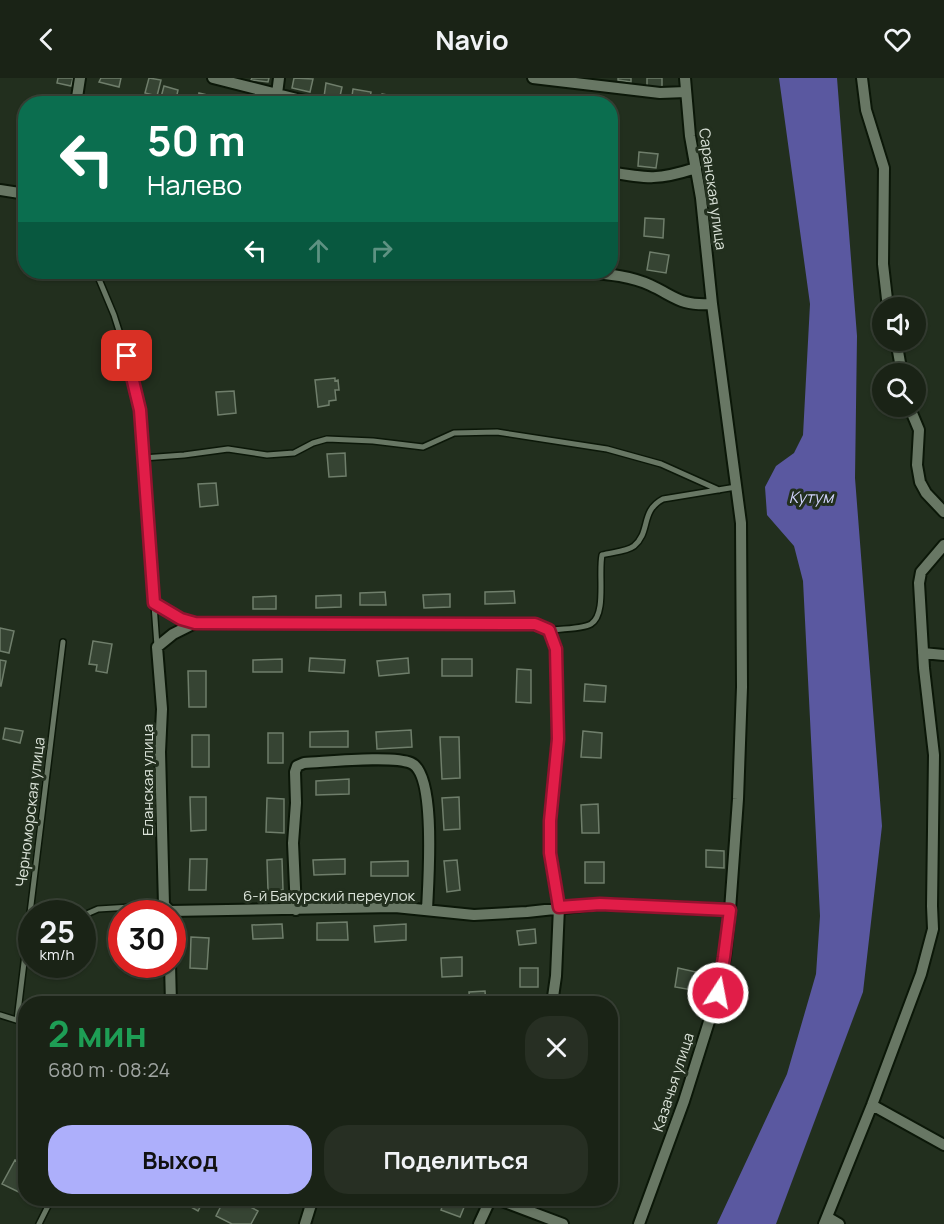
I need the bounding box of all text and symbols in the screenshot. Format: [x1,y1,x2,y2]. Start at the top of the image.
text: Navio [435,21,509,58]
icon: back [30,23,63,56]
icon: heart [881,23,914,56]
text: 50 m [147,111,245,169]
icon: left [48,120,126,198]
street label: Саранская улица [694,127,732,251]
text: Налево [147,166,242,203]
icon: left [239,234,272,267]
icon: ahead [302,234,335,267]
icon: right [365,234,398,267]
map controls [872,297,926,417]
button: sound [872,297,926,351]
pin [101,330,152,381]
icon: arrive [110,339,143,372]
button: search [872,363,926,417]
water label: Кутум [789,486,835,508]
street label: Еланская улица [137,724,158,836]
street label: Черноморская улица [10,736,50,888]
street label: 6-й Бакурский переулок [243,885,416,906]
speed limit sign: 30 [108,900,186,978]
text: 25 [39,911,75,952]
text: km/h [40,944,74,965]
position arrow [686,961,750,1025]
text: 2 мин [48,1009,147,1058]
button: close [525,1016,588,1079]
street label: Казачья улица [647,1030,699,1134]
text: 680 m · 08:24 [48,1056,170,1083]
button: Выход [48,1125,312,1194]
button: Поделиться [324,1125,588,1194]

